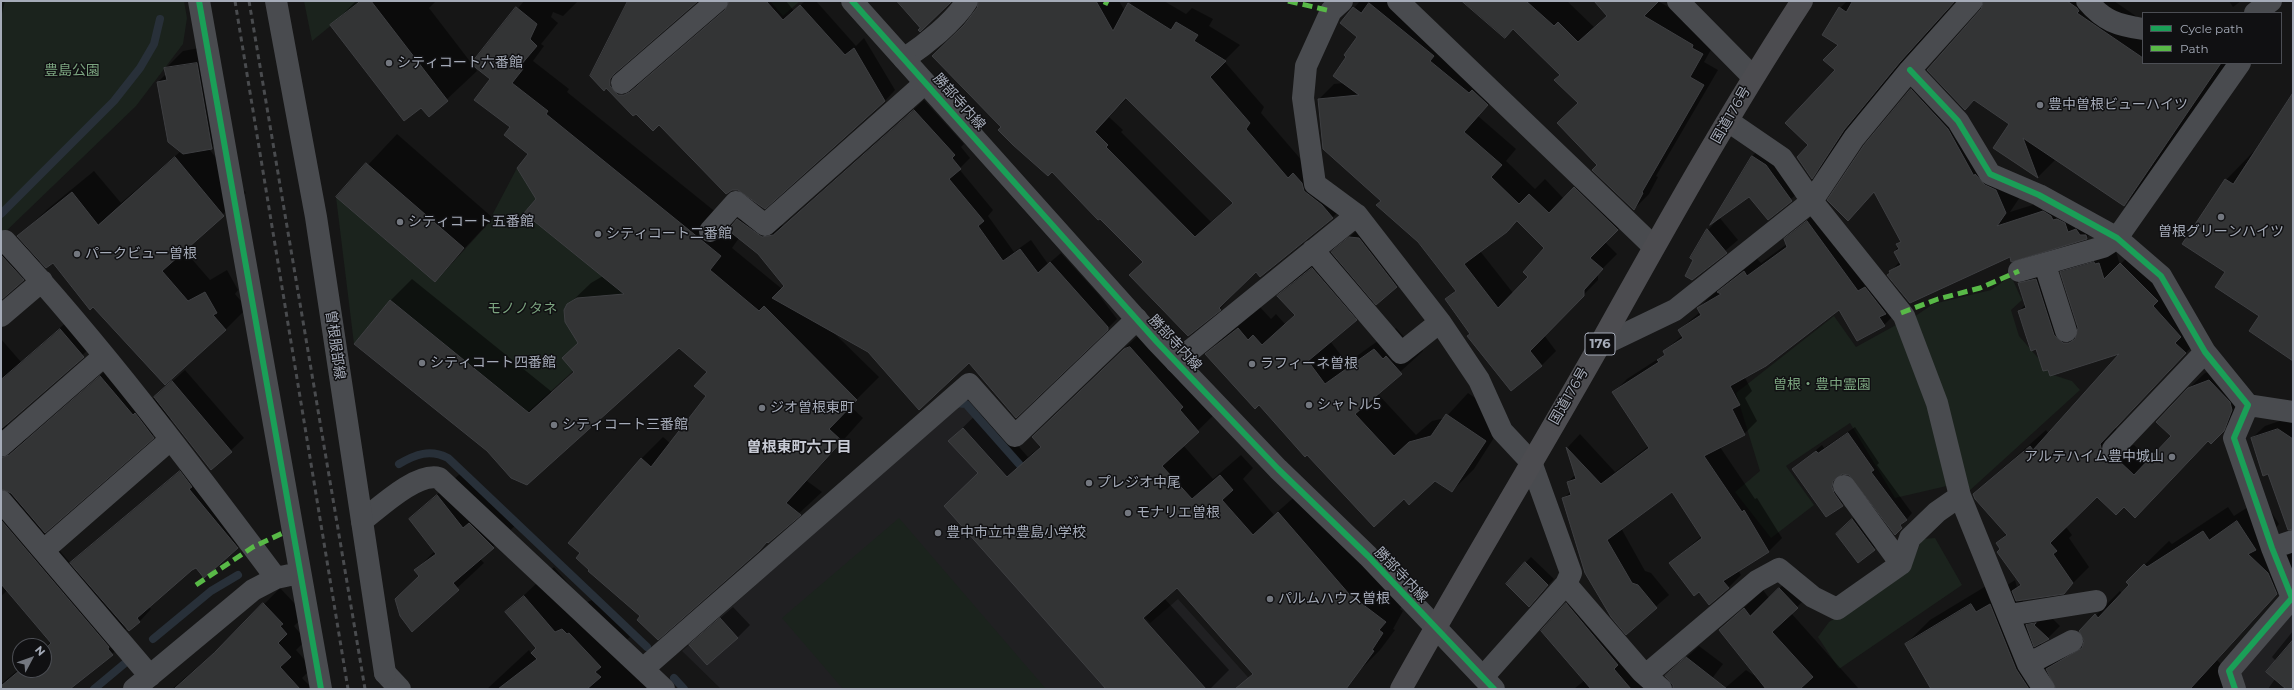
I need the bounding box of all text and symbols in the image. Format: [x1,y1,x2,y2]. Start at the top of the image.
legend [2142,12,2282,64]
text: Cycle path [2180,21,2243,36]
text: Path [2180,41,2209,56]
place label: シティコート六番館 [397,55,523,71]
marker: シティコート六番館 [384,58,394,68]
park label: 豊島公園 [44,63,100,79]
street label: 勝部寺内線 [929,70,989,134]
street label: 国道176号 [1708,83,1754,147]
place label: 豊中曽根ビューハイツ [2048,97,2188,113]
marker: 豊中曽根ビューハイツ [2035,100,2045,110]
marker: 曽根グリーンハイツ [2216,212,2226,222]
place label: シティコート五番館 [408,214,534,230]
marker: シティコート五番館 [395,217,405,227]
place label: 曽根グリーンハイツ [2158,224,2284,240]
place label: シティコート二番館 [606,226,732,242]
marker: シティコート二番館 [593,229,603,239]
place label: パークビュー曽根 [85,246,197,262]
marker: パークビュー曽根 [72,249,82,259]
park label: モノノタネ [487,301,557,317]
street label: 曽根服部線 [322,309,348,381]
street label: 勝部寺内線 [1145,312,1205,374]
road number: 176 [1585,333,1615,355]
place label: シティコート四番館 [430,355,556,371]
place label: ラフィーネ曽根 [1260,356,1358,372]
marker: シティコート四番館 [417,358,427,368]
marker: ラフィーネ曽根 [1247,359,1257,369]
street label: 国道176号 [1546,364,1592,428]
park label: 曽根・豊中霊園 [1773,377,1871,393]
place label: シャトル5 [1317,397,1381,413]
place label: ジオ曽根東町 [770,400,854,416]
marker: シャトル5 [1304,400,1314,410]
marker: ジオ曽根東町 [757,403,767,413]
place label: シティコート三番館 [562,417,688,433]
marker: シティコート三番館 [549,420,559,430]
district label: 曽根東町六丁目 [747,439,851,457]
place label: アルテハイム豊中城山 [2024,449,2164,465]
marker: アルテハイム豊中城山 [2167,452,2177,462]
place label: プレジオ中尾 [1097,475,1181,491]
marker: プレジオ中尾 [1084,478,1094,488]
place label: モナリエ曽根 [1136,505,1220,521]
marker: モナリエ曽根 [1123,508,1133,518]
place label: 豊中市立中豊島小学校 [946,525,1086,541]
marker: 豊中市立中豊島小学校 [933,528,943,538]
street label: 勝部寺内線 [1371,544,1431,606]
place label: パルムハウス曽根 [1278,591,1390,607]
marker: パルムハウス曽根 [1265,594,1275,604]
north arrow [12,638,52,678]
text: N [32,643,48,659]

